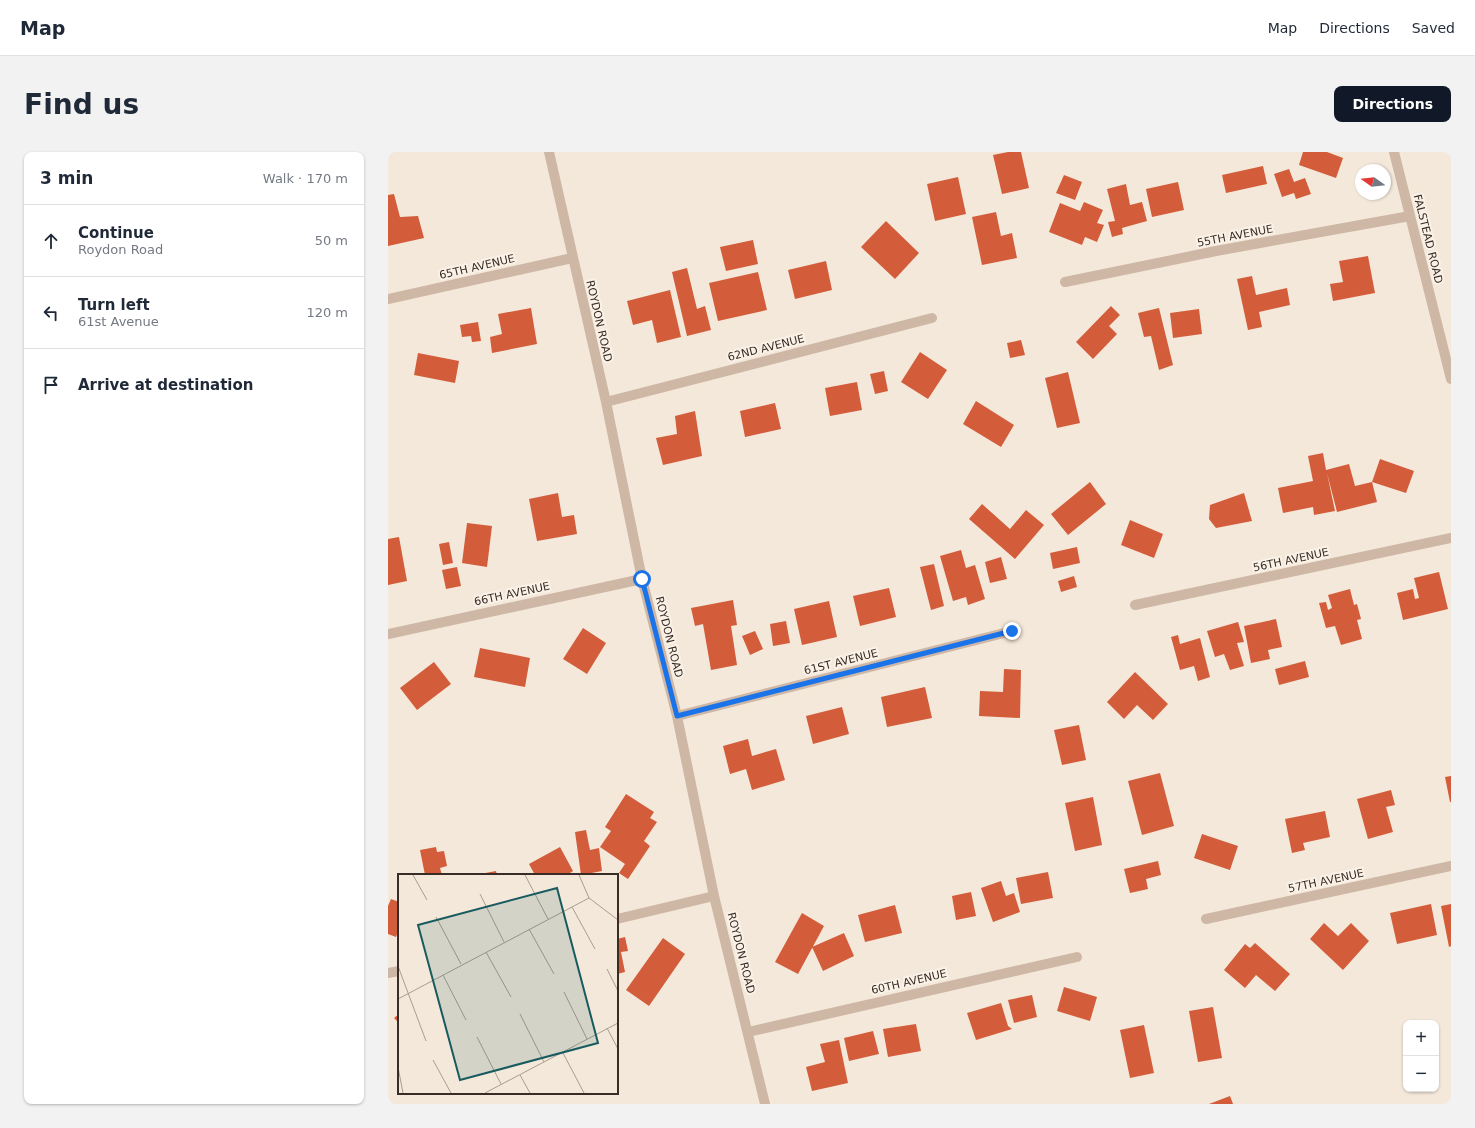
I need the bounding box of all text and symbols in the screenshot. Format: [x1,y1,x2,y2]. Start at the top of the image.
text: Map [20,17,65,39]
text: Map [1268,20,1297,36]
text: Directions [1319,20,1390,36]
text: Saved [1412,20,1455,36]
button: Directions [1334,86,1451,122]
text: Find us [24,88,139,121]
north arrow [1355,164,1391,200]
text: 3 min [40,168,93,188]
text: Walk · 170 m [263,171,348,186]
street label: FALSTEAD ROAD [1411,193,1445,285]
street label: 55TH AVENUE [1196,222,1274,250]
text: Continue [78,224,154,242]
icon: ahead [40,230,62,252]
text: 50 m [315,233,348,248]
text: Roydon Road [78,242,163,257]
street label: 65TH AVENUE [438,252,516,282]
street label: ROYDON ROAD [583,279,615,363]
text: Turn left [78,296,150,314]
icon: left [40,302,62,324]
text: 120 m [306,305,348,320]
text: 61st Avenue [78,314,159,329]
street label: 62ND AVENUE [726,332,806,364]
icon: arrive [40,374,62,396]
text: Arrive at destination [78,376,253,394]
street label: 56TH AVENUE [1252,546,1330,574]
route start [633,570,651,588]
street label: 66TH AVENUE [473,580,551,608]
street label: ROYDON ROAD [653,595,685,679]
route end [1003,622,1021,640]
street label: 61ST AVENUE [803,647,879,677]
street label: 57TH AVENUE [1287,867,1365,895]
inset map [398,874,618,1094]
street label: ROYDON ROAD [725,911,757,995]
street label: 60TH AVENUE [870,967,948,997]
map controls [1403,1020,1439,1092]
button: + [1403,1020,1439,1056]
button: − [1403,1056,1439,1092]

